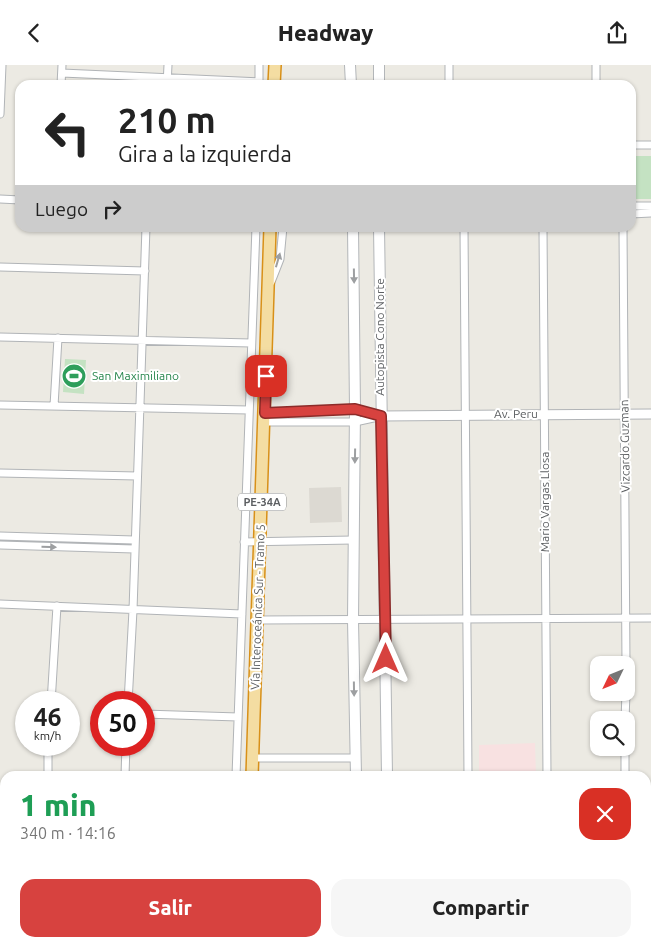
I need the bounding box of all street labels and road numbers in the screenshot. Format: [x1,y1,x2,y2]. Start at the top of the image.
street label: Autopista Cono Norte [373,278,386,396]
street label: Vizcardo Guzman [617,399,632,493]
street label: Av. Peru [494,407,538,420]
street label: Mario Vargas Llosa [538,452,551,552]
road number: PE-34A [238,493,286,511]
street label: Vía Interoceánica Sur - Tramo 5 [248,524,267,690]

